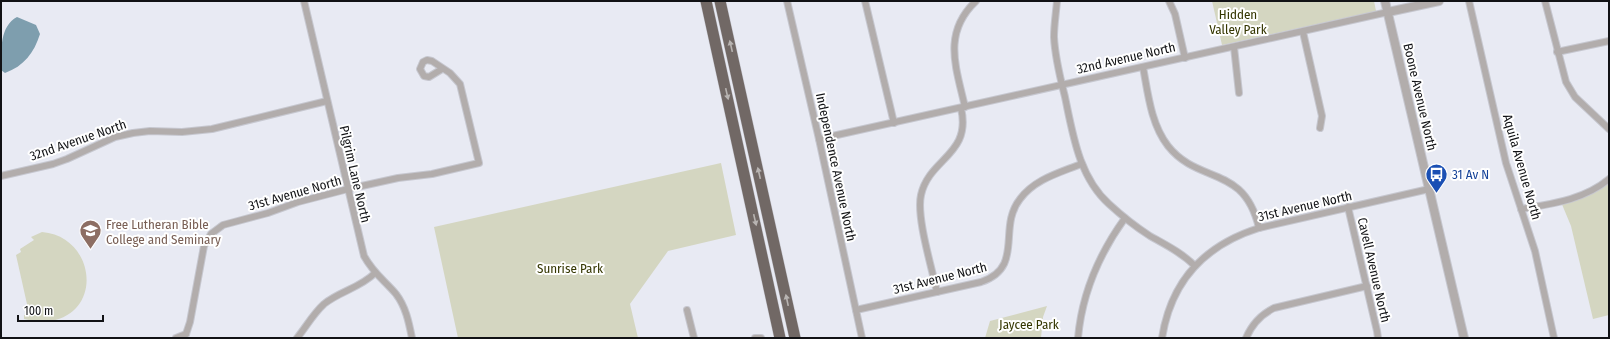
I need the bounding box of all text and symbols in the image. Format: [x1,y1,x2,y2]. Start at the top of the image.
park label: Hidden Valley Park [1209,7,1268,37]
street label: 32nd Avenue North [1075,39,1177,77]
one-way arrow [727,40,733,52]
street label: Boone Avenue North [1400,42,1440,152]
one-way arrow [724,87,730,100]
street label: Independence Avenue North [813,91,859,243]
street label: Aquila Avenue North [1500,112,1544,222]
street label: 32nd Avenue North [28,116,128,164]
street label: Pilgrim Lane North [337,124,373,224]
bus stop icon: 31 Av N [1423,161,1449,194]
one-way arrow [756,167,762,179]
place label: 31 Av N [1452,167,1489,182]
street label: 31st Avenue North [247,173,343,213]
street label: 31st Avenue North [1257,188,1353,224]
one-way arrow [753,214,759,227]
street label: Cavell Avenue North [1355,216,1393,324]
place label: Free Lutheran Bible College and Seminary [106,217,221,247]
school or university icon: Free Lutheran Bible College and Seminary [78,218,104,251]
street label: 31st Avenue North [892,259,988,297]
park label: Sunrise Park [537,261,604,276]
one-way arrow [784,294,790,306]
scale bar [18,297,103,323]
text: 100 m [24,304,53,318]
park label: Jaycee Park [999,317,1060,332]

